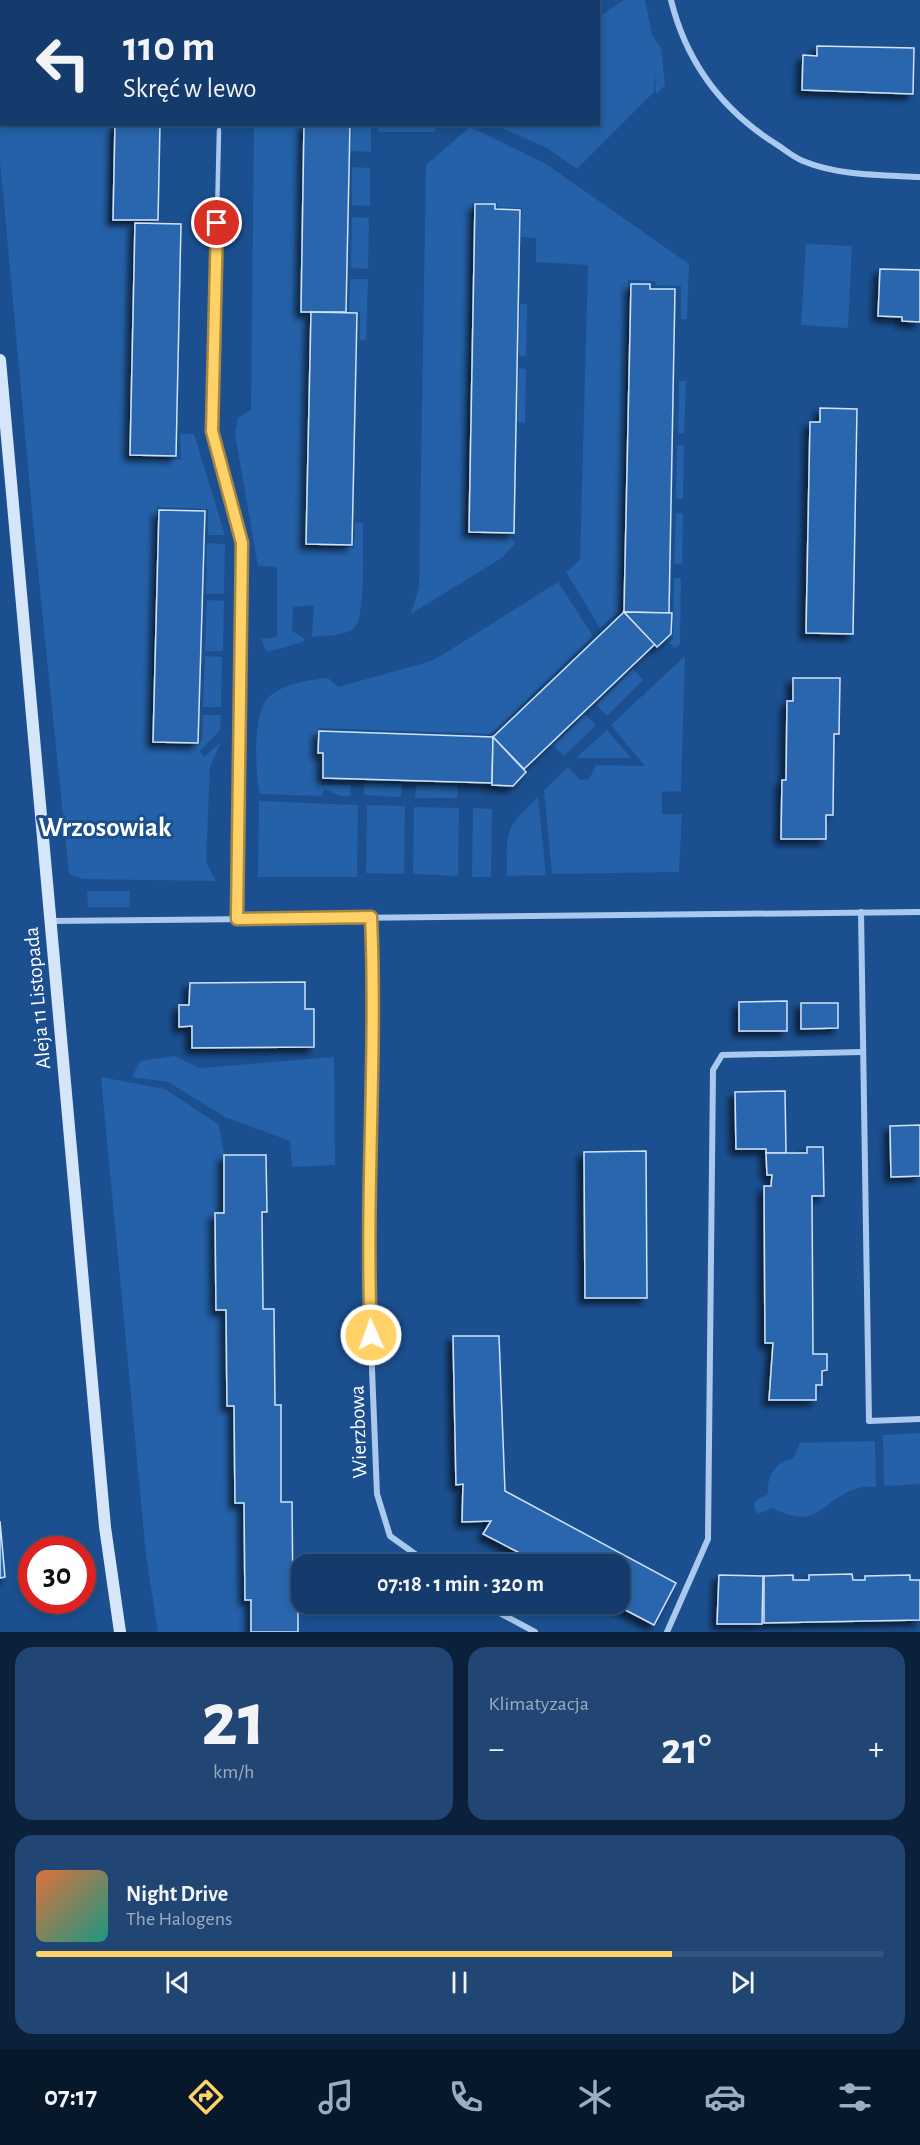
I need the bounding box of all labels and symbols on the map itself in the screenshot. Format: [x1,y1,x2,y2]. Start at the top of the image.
pin [191,197,242,248]
district label: Wrzosowiak [39,814,172,841]
street label: Aleja 11 Listopada [21,926,54,1070]
position arrow [339,1303,403,1367]
street label: Wierzbowa [346,1385,371,1479]
speed limit sign: 30 [18,1536,96,1614]

